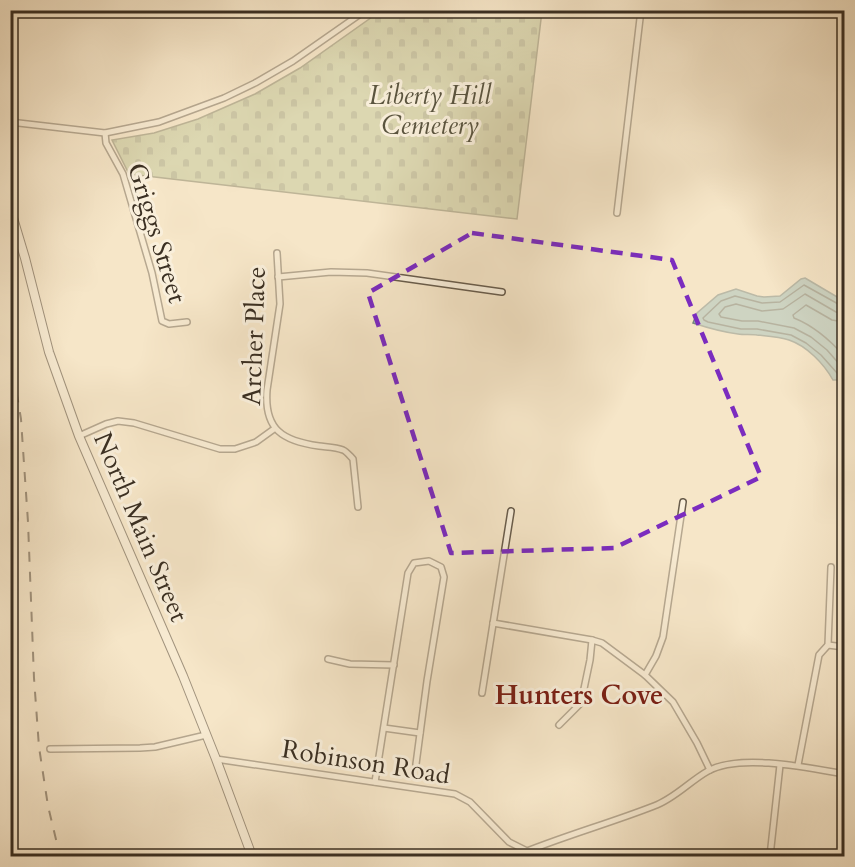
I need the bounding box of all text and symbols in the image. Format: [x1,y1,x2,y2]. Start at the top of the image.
park label: Liberty Hill Cemetery [369,78,492,143]
street label: Griggs Street [119,159,195,307]
street label: Archer Place [234,266,274,406]
street label: North Main Street [85,427,197,627]
district label: Hunters Cove [495,677,663,714]
street label: Robinson Road [279,731,453,793]

